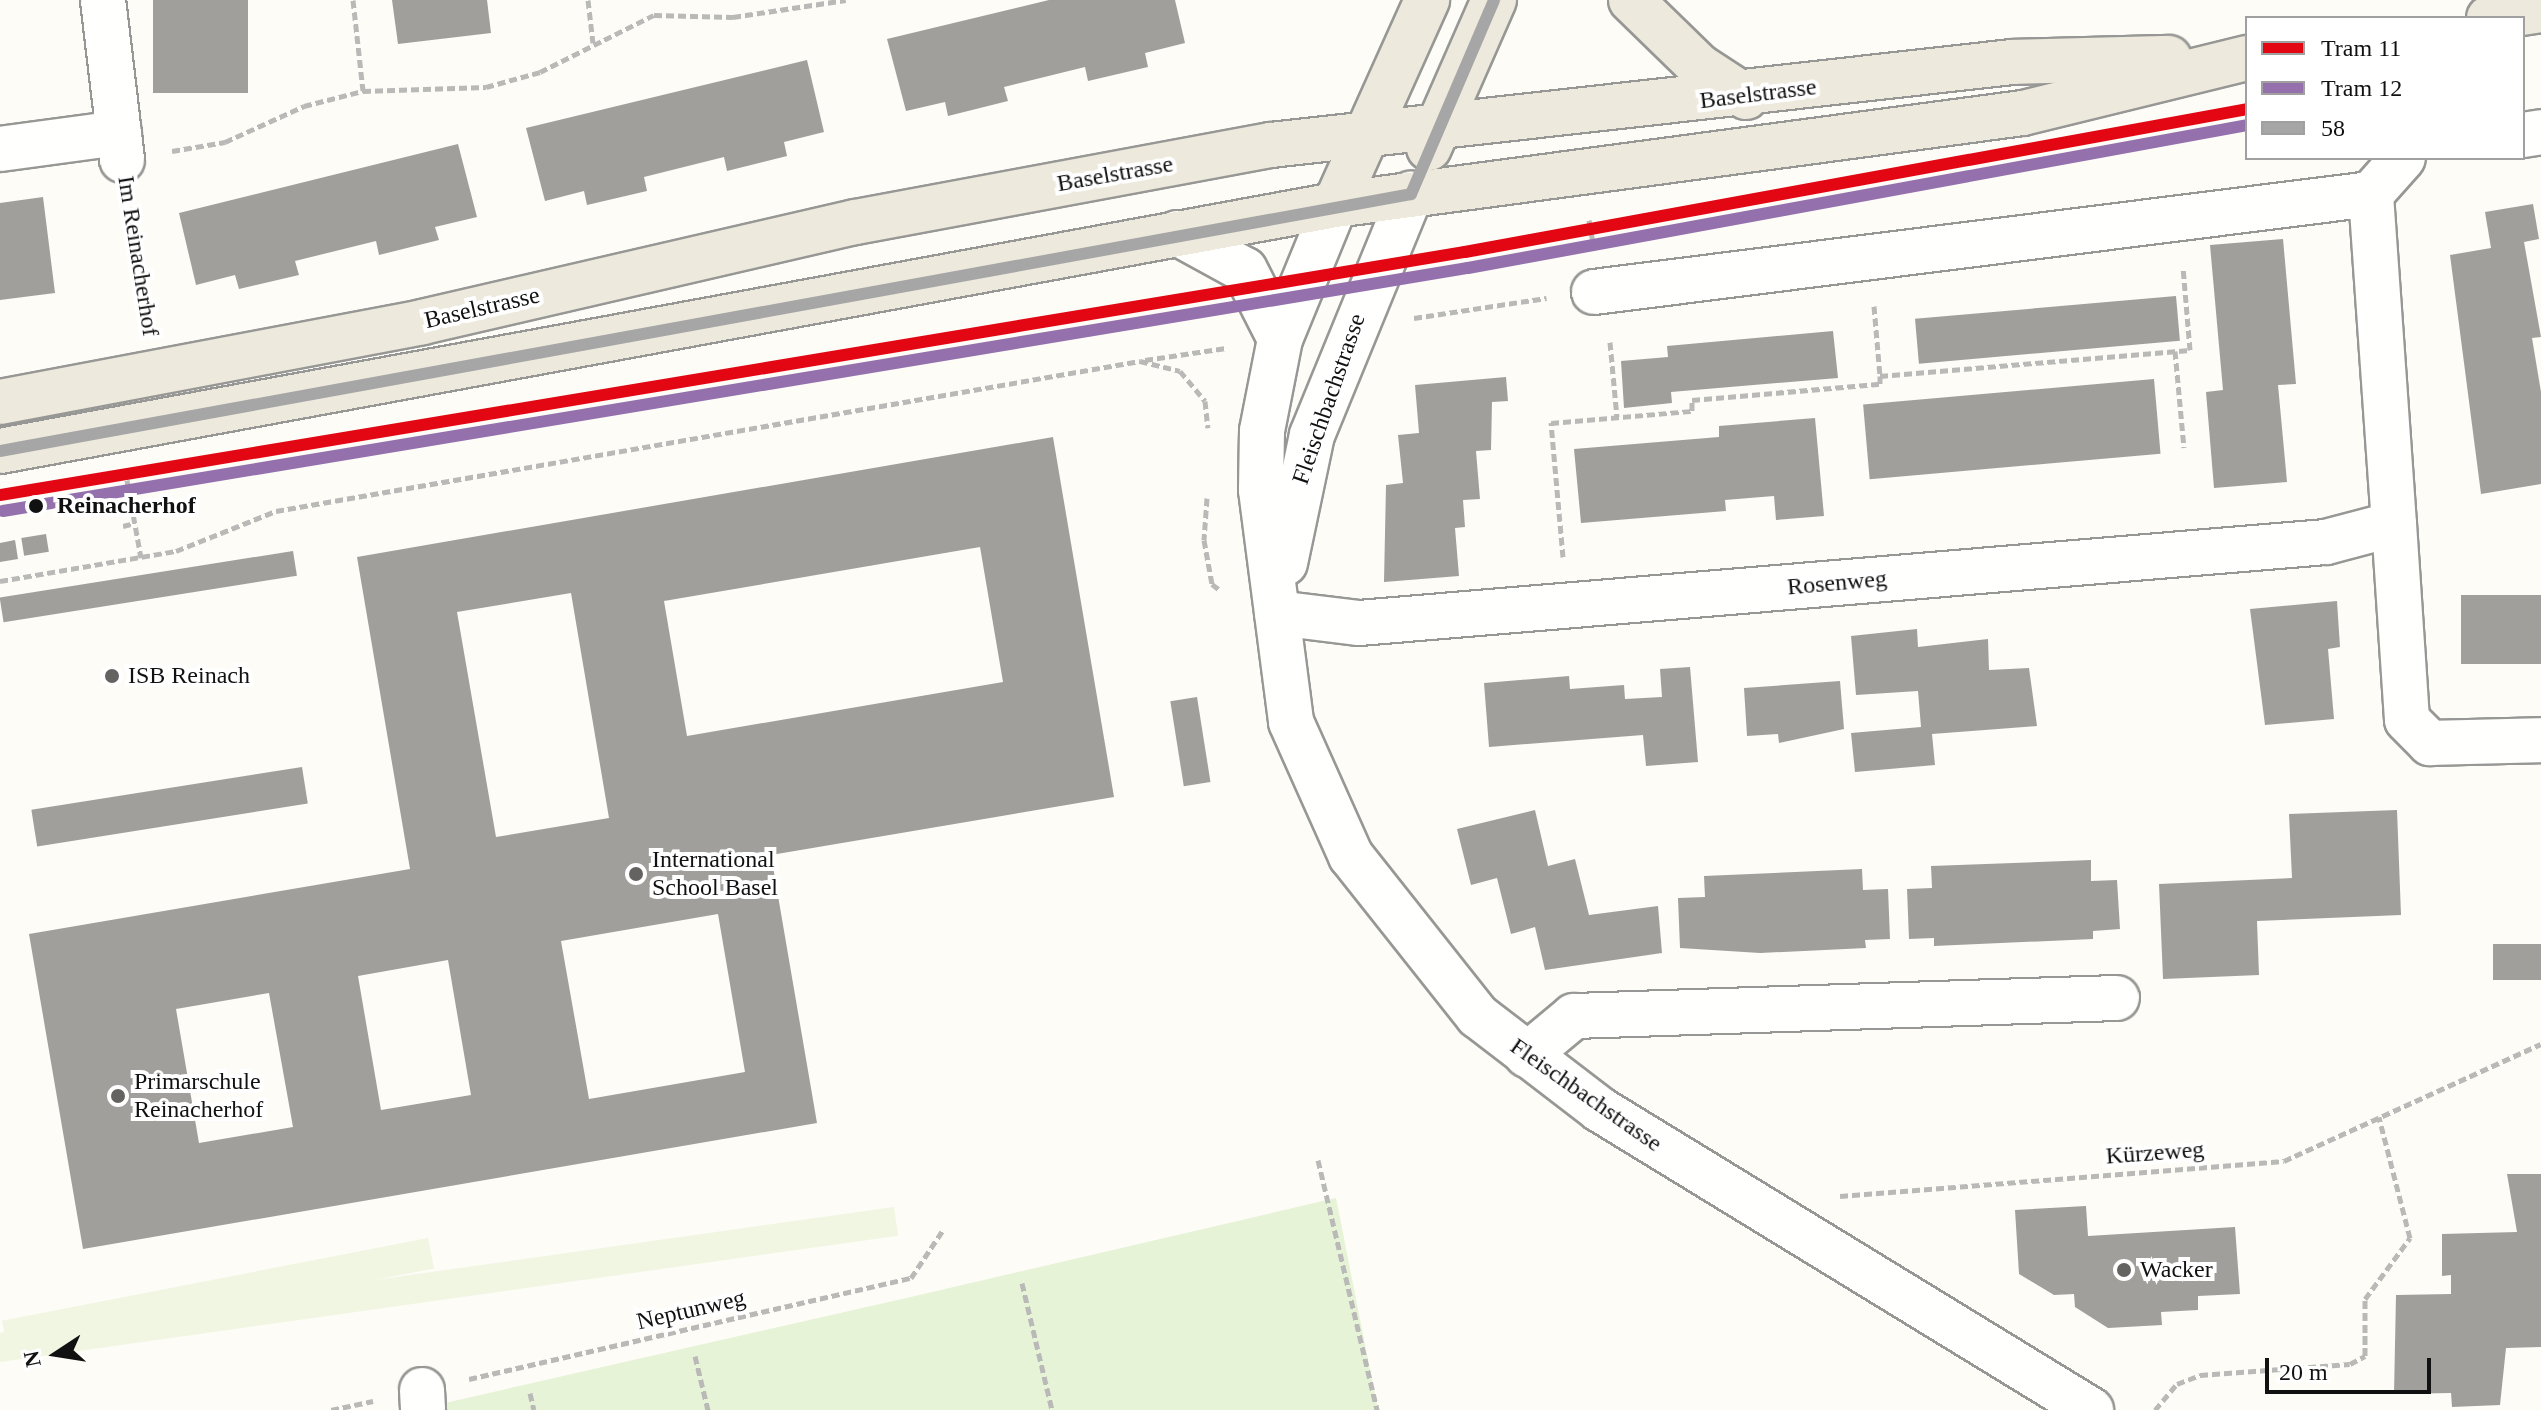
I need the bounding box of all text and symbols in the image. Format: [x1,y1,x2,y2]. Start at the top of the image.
legend [2245,16,2525,160]
text: Tram 11 [2321,35,2401,61]
street label: Baselstrasse [1698,73,1818,115]
text: Tram 12 [2321,75,2402,101]
text: 58 [2321,115,2345,141]
street label: Baselstrasse [1055,150,1175,198]
street label: Im Reinacherhof [111,174,165,338]
street label: Baselstrasse [422,281,542,335]
street label: Fleischbachstrasse [1286,310,1372,488]
marker: Reinacherhof [22,492,50,520]
place label: Reinacherhof [57,492,196,520]
street label: Rosenweg [1786,564,1888,602]
place label: ISB Reinach [128,662,250,690]
marker: ISB Reinach [103,667,121,685]
place label: International School Basel [652,846,778,902]
marker: International School Basel [627,865,645,883]
street label: Fleischbachstrasse [1505,1032,1667,1158]
place label: Primarschule Reinacherhof [134,1068,263,1124]
marker: Primarschule Reinacherhof [109,1087,127,1105]
street label: Kürzeweg [2105,1135,2205,1171]
place label: Wacker [2140,1256,2213,1284]
marker: Wacker [2115,1261,2133,1279]
street label: Neptunweg [634,1284,748,1336]
north arrow [16,1314,96,1394]
scale bar [2269,1342,2435,1392]
text: N [18,1349,46,1369]
text: 20 m [2279,1359,2328,1385]

